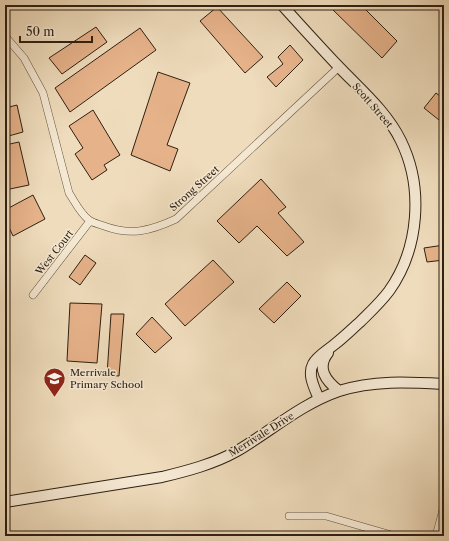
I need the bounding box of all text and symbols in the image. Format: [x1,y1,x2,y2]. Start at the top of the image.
scale bar [20,18,92,44]
text: 50 m [26,24,55,39]
street label: Scott Street [350,80,396,131]
street label: Strong Street [167,162,222,214]
street label: West Court [32,227,76,278]
school or university icon: Merrivale Primary School [41,365,67,398]
place label: Merrivale Primary School [70,366,143,391]
street label: Merrivale Drive [226,409,297,460]

